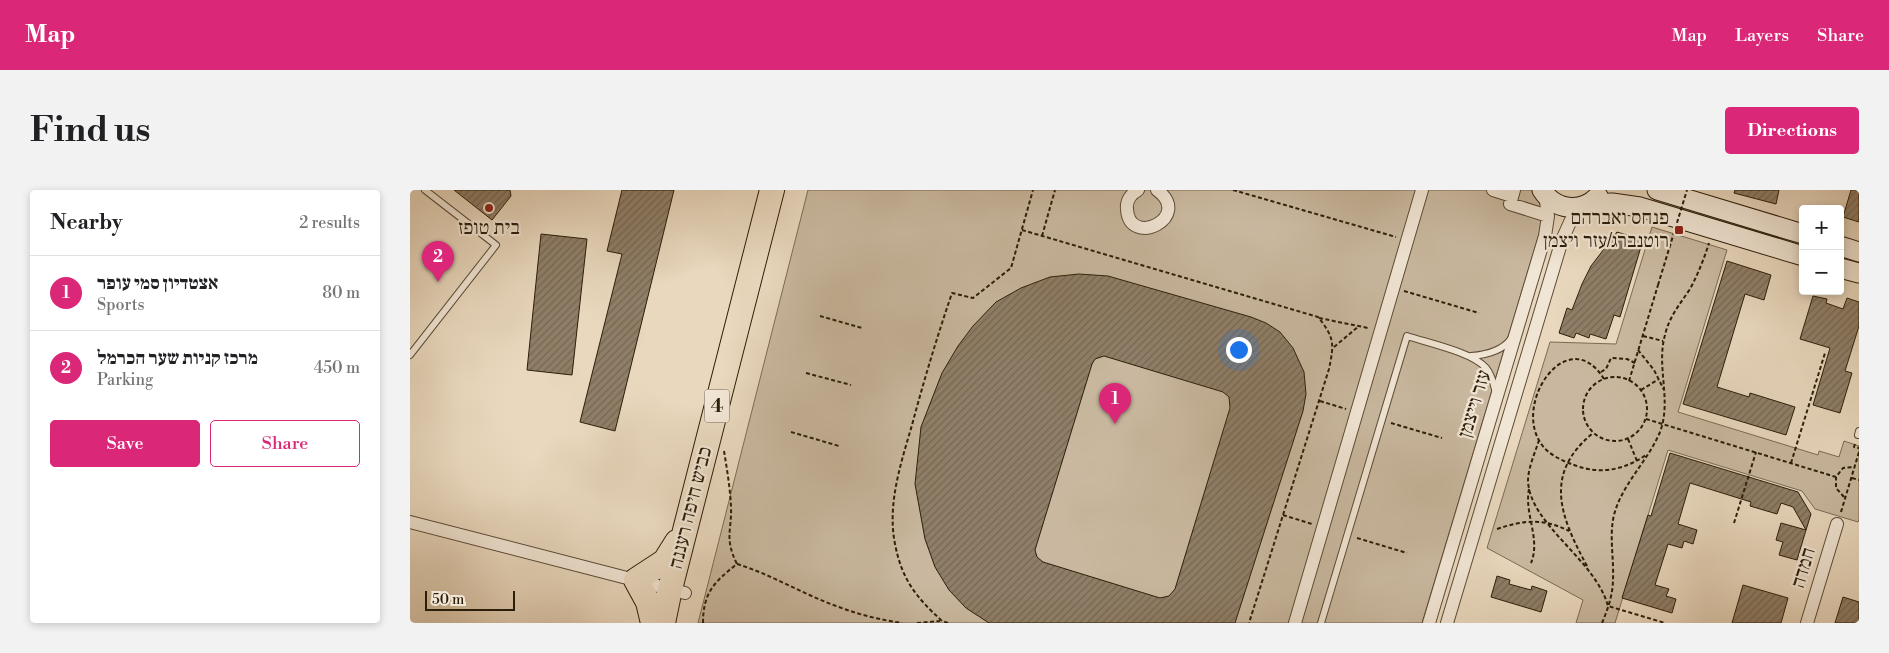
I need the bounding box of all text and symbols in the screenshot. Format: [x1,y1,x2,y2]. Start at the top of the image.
text: Map [25,20,75,50]
text: Map [1672,24,1707,47]
text: Layers [1735,24,1789,47]
text: Share [1817,24,1864,47]
button: Directions [1725,107,1859,154]
text: Find us [30,109,150,152]
marker: בית טופז [483,202,495,214]
map controls [1799,205,1844,295]
button: + [1799,205,1844,250]
place label: פנחס ואברהם רוטנברג/עזר ויצמן [1543,206,1669,254]
text: Nearby [50,210,123,236]
text: 2 results [299,213,360,233]
place label: בית טופז [458,216,520,241]
marker: פנחס ואברהם רוטנברג/עזר ויצמן [1673,224,1685,236]
pin: 2 [422,241,454,282]
button: − [1799,250,1844,295]
text: אצטדיון סמי עופר [97,271,218,295]
text: 1 [62,283,70,303]
text: 80 m [322,283,360,303]
text: Sports [97,295,144,315]
your location [1226,337,1252,363]
text: מרכז קניות שער הכרמל [97,346,258,370]
text: 2 [61,358,71,378]
text: 450 m [314,358,360,378]
street label: עזר וייצמן [1453,367,1497,441]
text: Parking [97,370,153,390]
pin: 1 [1099,383,1131,424]
road number: 4 [704,390,730,422]
button: Save [50,420,200,467]
button: Share [210,420,360,467]
street label: כביש חיפה רעננה [664,444,718,572]
street label: חמדה [1786,545,1822,591]
scale bar [425,588,515,611]
text: 50 m [432,591,464,609]

